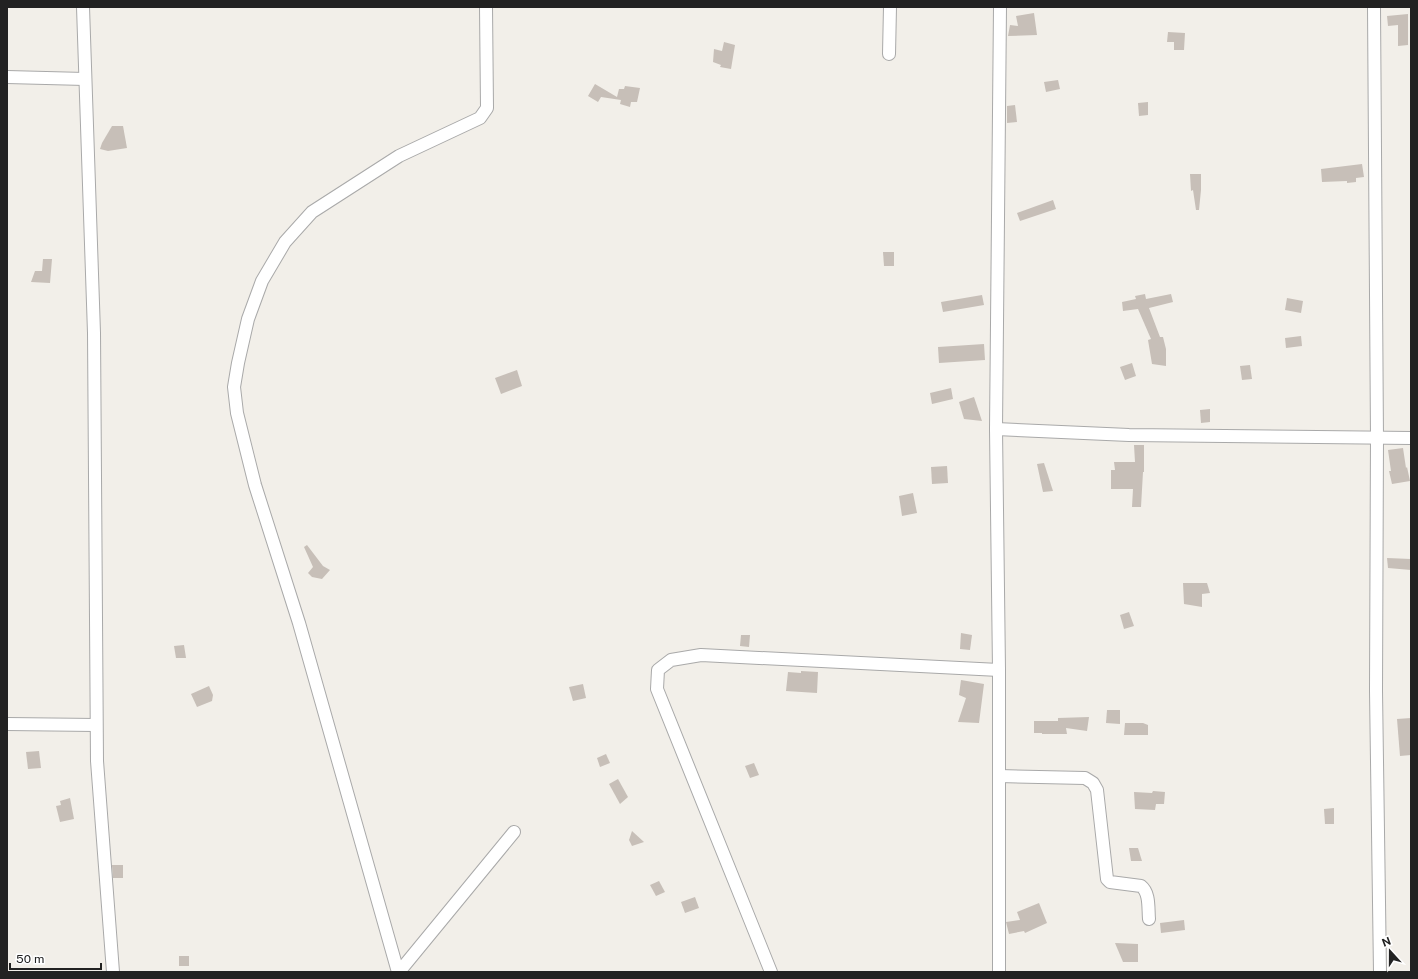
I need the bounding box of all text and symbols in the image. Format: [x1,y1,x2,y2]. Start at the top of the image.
north arrow [1370,931,1410,971]
text: N [1380,935,1393,949]
scale bar [10,945,101,971]
text: 50 m [16,952,44,966]

